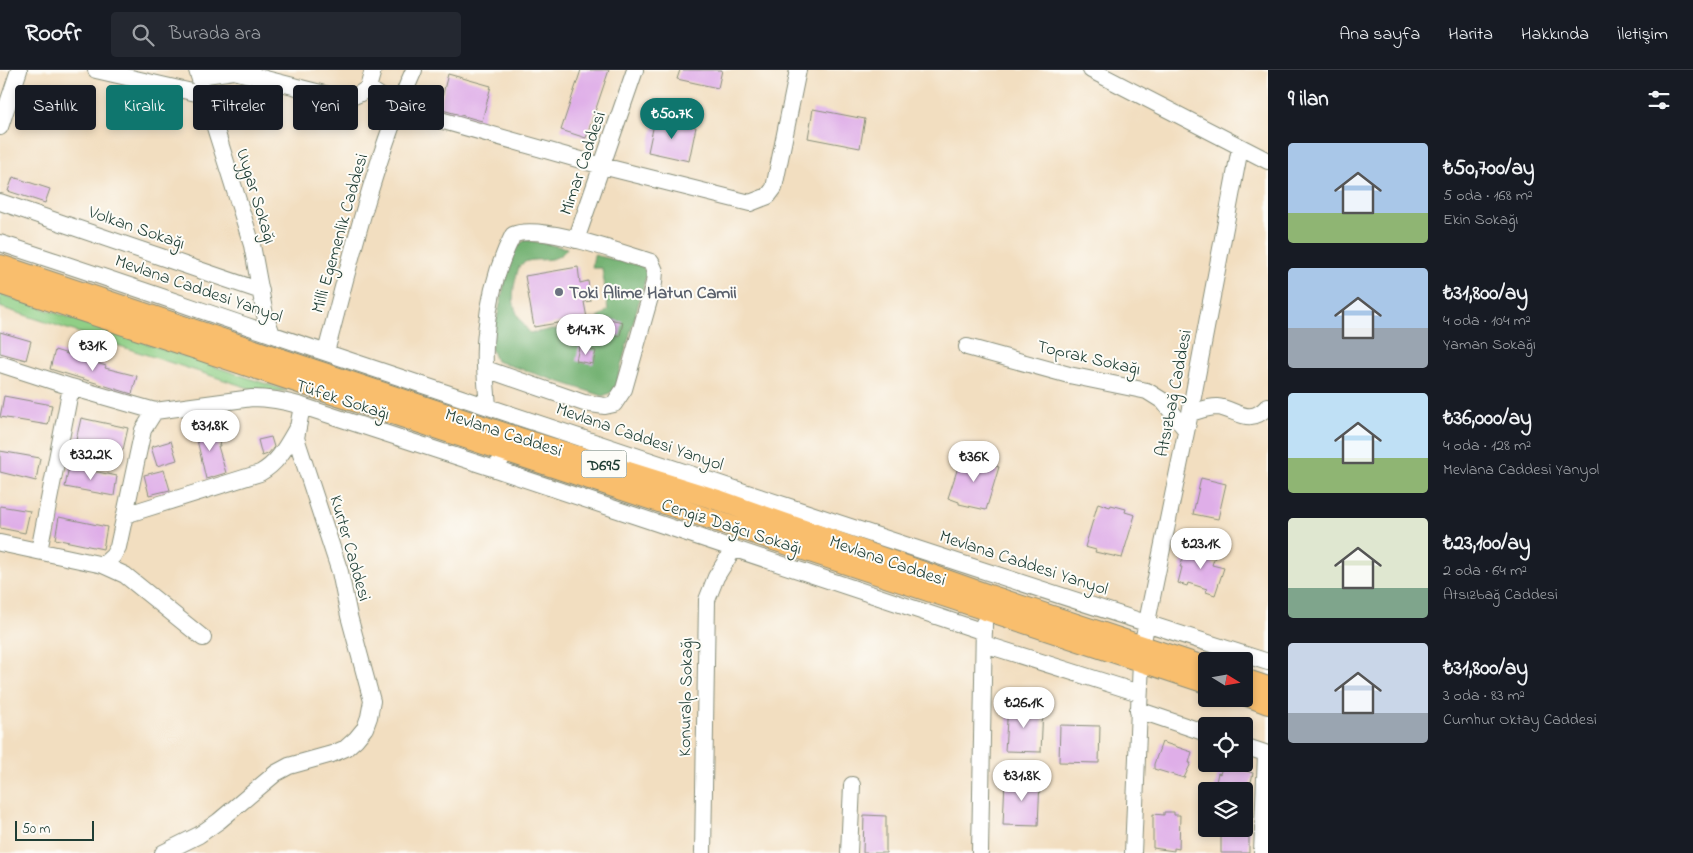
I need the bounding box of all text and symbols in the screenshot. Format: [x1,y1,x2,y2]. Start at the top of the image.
search box [111,12,461,57]
text: Roofr [25,17,81,52]
icon: search [129,21,157,49]
text: Burada ara [169,21,261,48]
text: Ana sayfa [1339,22,1420,48]
text: Harita [1448,22,1493,48]
text: Hakkında [1521,22,1589,48]
text: İletişim [1617,22,1668,48]
chip: Satılık [15,85,96,130]
chip: Kiralık [106,85,183,130]
chip: Filtreler [193,85,283,130]
chip: Yeni [293,85,358,130]
chip: Daire [368,85,444,130]
text: 9 ilan [1288,85,1329,115]
icon: filters [1645,86,1673,114]
pin: ₺50.7K [631,98,713,140]
text: ₺50.7K [651,102,693,126]
street label: Mimar Caddesi [554,108,614,219]
street label: Uygar Sokağı [227,146,282,248]
street label: Milli Egemenlik Caddesi [306,151,377,317]
text: ₺50,700/ay [1443,154,1534,184]
icon: home [1328,163,1388,223]
text: 5 oda · 168 m² [1443,184,1533,208]
street label: Volkan Sokağı [83,200,188,259]
text: Ekin Sokağı [1443,208,1518,232]
street label: Mevlana Caddesi Yanyol [111,249,286,331]
text: ₺31,800/ay [1443,279,1528,309]
place label: Toki Alime Hatun Camii [569,281,737,307]
marker: Toki Alime Hatun Camii [553,286,565,298]
icon: home [1328,288,1388,348]
text: 4 oda · 104 m² [1443,309,1531,333]
pin: ₺14.7K [545,314,627,356]
text: ₺14.7K [567,318,605,342]
street label: Atsızbağ Caddesi [1150,327,1201,459]
pin: ₺31K [63,330,123,372]
text: Yaman Sokağı [1443,333,1536,357]
text: ₺31K [79,334,107,358]
street label: Toprak Sokağı [1034,334,1143,384]
street label: Tüfek Sokağı [292,373,393,429]
street label: Mevlana Caddesi Yanyol [552,397,727,479]
street label: Mevlana Caddesi [441,403,565,465]
text: ₺36,000/ay [1443,404,1532,434]
pin: ₺31.8K [169,410,251,452]
icon: home [1328,413,1388,473]
text: ₺31.8K [192,414,228,438]
text: 4 oda · 128 m² [1443,434,1531,458]
pin: ₺32.2K [50,438,132,481]
pin: ₺36K [944,440,1004,483]
text: ₺32.2K [70,443,112,467]
text: ₺36K [959,445,989,469]
road number: D695 [582,450,626,478]
text: Mevlana Caddesi Yanyol [1443,458,1599,482]
street label: Kurter Caddesi [322,493,377,605]
street label: Cengiz Dağcı Sokağı [657,493,805,564]
street label: Mevlana Caddesi Yanyol [936,524,1111,603]
pin: ₺23.1K [1160,528,1242,570]
text: ₺23,100/ay [1443,529,1531,559]
street label: Mevlana Caddesi [825,530,949,594]
text: ₺23.1K [1182,532,1220,556]
icon: home [1328,538,1388,598]
text: 2 oda · 64 m² [1443,559,1527,583]
text: Atsızbağ Caddesi [1443,583,1558,607]
street label: Konuralp Sokağı [673,637,702,757]
north arrow [1198,652,1252,708]
map controls [1198,652,1253,837]
text: ₺31,800/ay [1443,654,1528,684]
icon: home [1328,663,1388,723]
text: 3 oda · 83 m² [1443,684,1525,708]
pin: ₺26.1K [983,686,1065,729]
text: ₺26.1K [1004,691,1044,715]
text: Cumhur Oktay Caddesi [1443,708,1597,732]
button: locate [1198,717,1253,772]
pin: ₺31.8K [981,760,1063,802]
text: ₺31.8K [1004,764,1040,788]
button: layers [1198,782,1253,837]
scale bar [15,818,94,841]
text: 50 m [22,819,50,840]

